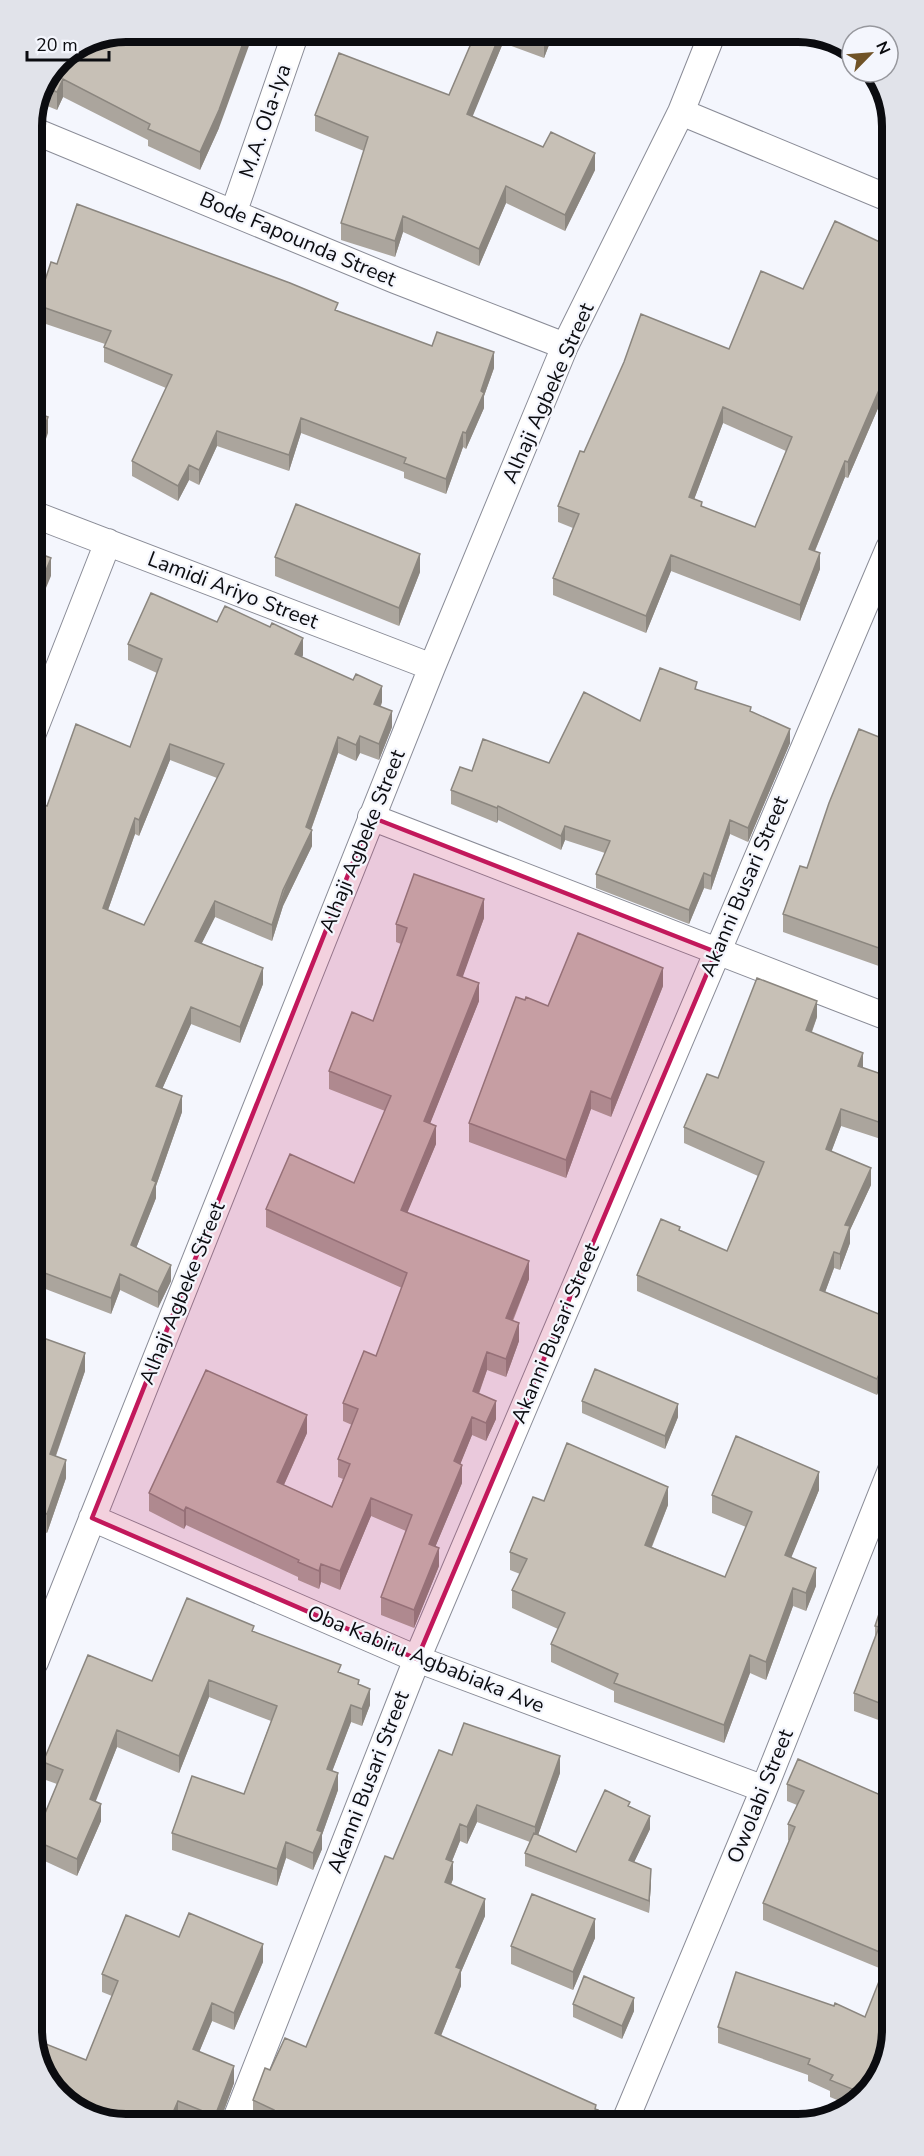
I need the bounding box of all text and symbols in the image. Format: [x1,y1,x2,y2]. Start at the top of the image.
scale bar [27,24,110,62]
north arrow [840,24,900,84]
text: 20 m [36,33,78,57]
text: N [870,38,895,58]
street label: M.A. Ola-Iya [232,60,298,182]
street label: Bode Fapounda Street [196,185,401,293]
street label: Alhaji Agbeke Street [496,298,601,488]
street label: Lamidi Ariyo Street [144,545,323,636]
street label: Alhaji Agbeke Street [313,745,412,937]
street label: Akanni Busari Street [693,791,795,980]
street label: Alhaji Agbeke Street [133,1197,232,1389]
street label: Akanni Busari Street [504,1238,606,1427]
street label: Oba Kabiru Agbabiaka Ave [303,1599,549,1719]
street label: Akanni Busari Street [320,1686,416,1877]
street label: Owolabi Street [720,1724,800,1867]

